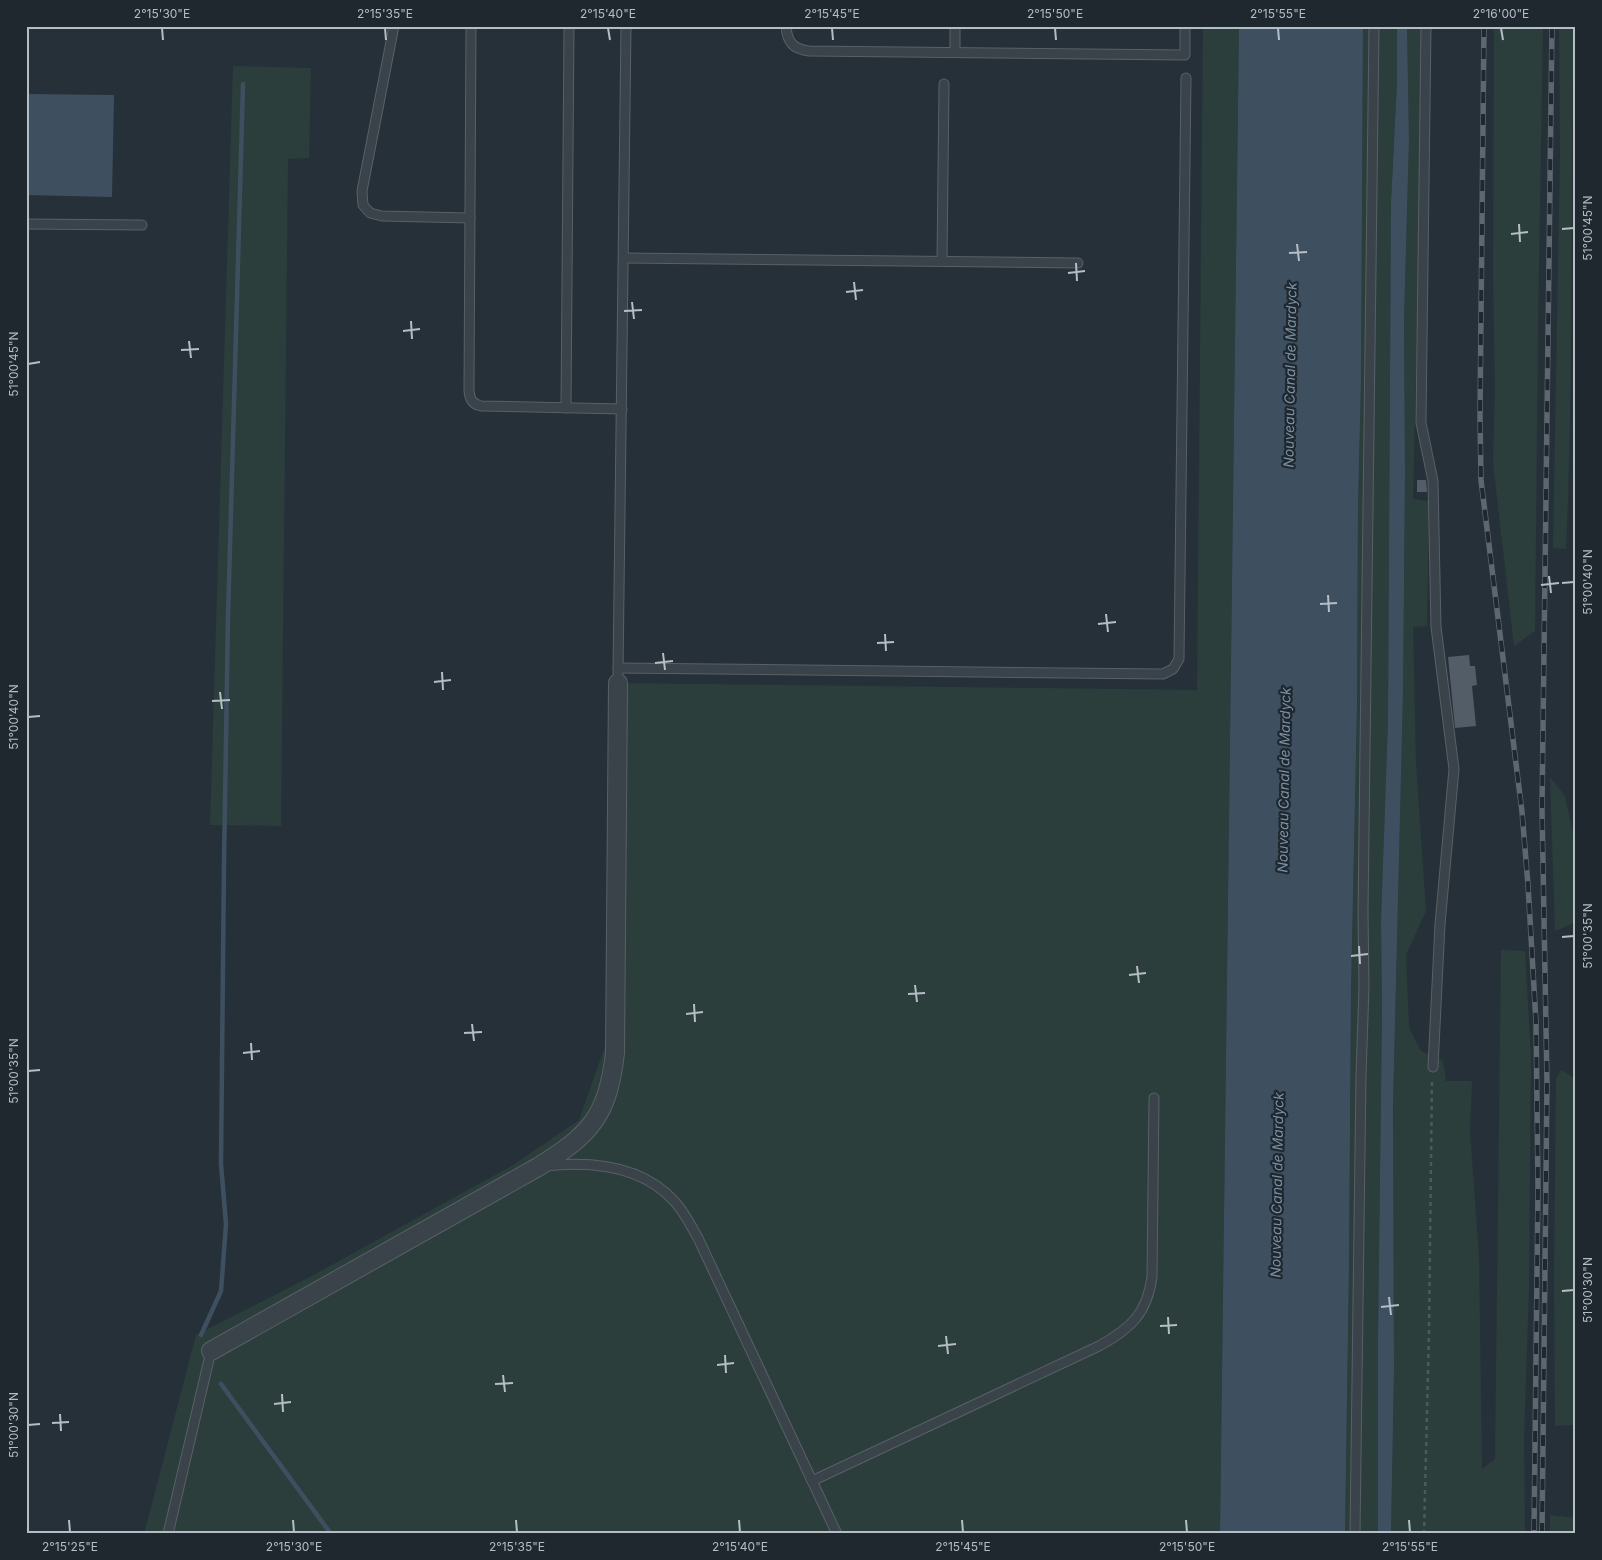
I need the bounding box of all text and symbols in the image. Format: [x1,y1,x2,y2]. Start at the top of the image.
text: 2°15'30"E [134,6,190,21]
text: 2°15'35"E [357,6,413,21]
text: 2°15'40"E [580,6,636,21]
text: 2°15'45"E [804,6,860,21]
text: 2°15'50"E [1027,6,1083,21]
text: 2°15'55"E [1250,6,1306,21]
text: 2°16'00"E [1473,6,1529,21]
text: 51°00'45"N [1580,195,1595,261]
water label: Nouveau Canal de Mardyck [1279,282,1300,468]
text: 51°00'45"N [6,331,21,397]
text: 51°00'40"N [1580,549,1595,615]
text: 51°00'40"N [6,684,21,750]
water label: Nouveau Canal de Mardyck [1273,687,1294,873]
text: 51°00'35"N [1580,903,1595,969]
text: 51°00'35"N [6,1038,21,1104]
water label: Nouveau Canal de Mardyck [1266,1092,1287,1278]
text: 51°00'30"N [1580,1257,1595,1323]
text: 51°00'30"N [6,1392,21,1458]
text: 2°15'25"E [42,1539,98,1554]
text: 2°15'30"E [266,1539,322,1554]
text: 2°15'35"E [489,1539,545,1554]
text: 2°15'40"E [712,1539,768,1554]
text: 2°15'45"E [935,1539,991,1554]
text: 2°15'50"E [1159,1539,1215,1554]
text: 2°15'55"E [1382,1539,1438,1554]

